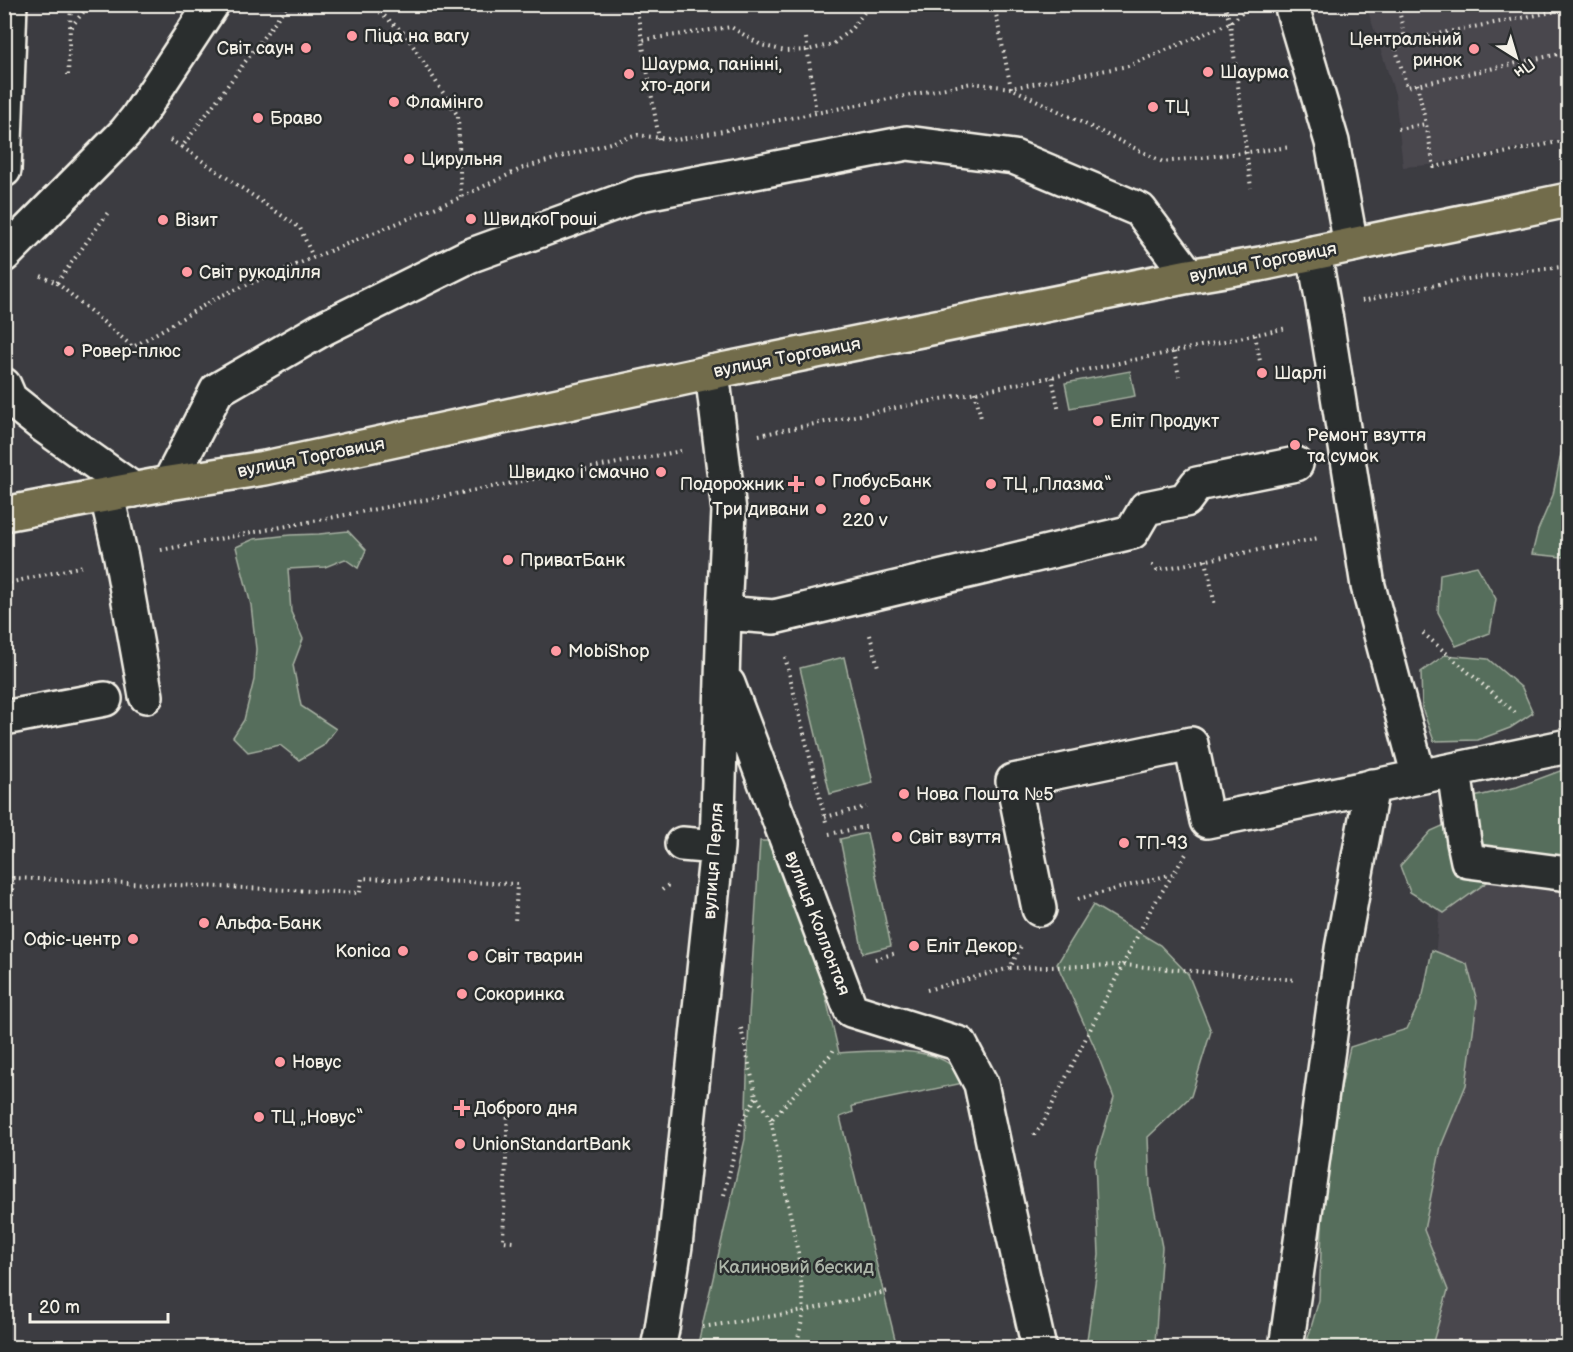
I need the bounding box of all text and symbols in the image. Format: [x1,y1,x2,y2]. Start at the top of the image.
place label: Піца на вагу [364,26,470,47]
north arrow [1486,27,1546,87]
marker: Піца на вагу [345,29,359,43]
place label: Центральний ринок [1349,29,1462,71]
place label: Світ саун [217,38,294,59]
marker: Світ саун [299,41,313,55]
marker: Центральний ринок [1467,42,1481,56]
place label: Шаурма, панінні, хто-доги [641,54,782,96]
text: Пн [1510,54,1538,82]
place label: Шаурма [1220,62,1289,83]
marker: Шаурма [1201,65,1215,79]
marker: Шаурма, панінні, хто-доги [622,67,636,81]
place label: Фламінго [406,92,483,113]
marker: Фламінго [387,95,401,109]
place label: ТЦ [1165,97,1189,118]
marker: ТЦ [1146,100,1160,114]
place label: Браво [270,108,322,129]
marker: Браво [251,111,265,125]
place label: Цирульня [421,149,503,170]
marker: Цирульня [402,152,416,166]
place label: ШвидкоГроші [483,209,597,230]
place label: Візит [175,210,219,231]
marker: ШвидкоГроші [464,212,478,226]
marker: Візит [156,213,170,227]
street label: вулиця Торговиця [1188,238,1338,287]
place label: Світ рукоділля [199,262,321,283]
marker: Світ рукоділля [180,265,194,279]
street label: вулиця Торговиця [712,333,862,382]
place label: Ровер-плюс [81,341,181,362]
marker: Ровер-плюс [62,344,76,358]
place label: Шарлі [1274,363,1327,384]
marker: Шарлі [1255,366,1269,380]
place label: Еліт Продукт [1110,411,1220,432]
marker: Еліт Продукт [1091,414,1105,428]
place label: Ремонт взуття та сумок [1307,425,1426,467]
street label: вулиця Торговиця [236,433,386,482]
marker: Ремонт взуття та сумок [1288,438,1302,452]
place label: Швидко і смачно [508,462,649,483]
marker: Швидко і смачно [654,465,668,479]
place label: ГлобусБанк [832,471,932,492]
place label: Подорожник [680,474,784,495]
marker: ГлобусБанк [813,474,827,488]
place label: ТЦ „Плазма“ [1003,474,1112,495]
marker: Подорожник [789,477,803,491]
marker: ТЦ „Плазма“ [984,477,998,491]
marker: 220 v [858,493,872,507]
place label: Три дивани [712,499,809,520]
marker: Три дивани [814,502,828,516]
place label: 220 v [842,510,888,531]
place label: ПриватБанк [520,550,625,571]
marker: ПриватБанк [501,553,515,567]
place label: MobiShop [568,641,650,662]
marker: MobiShop [549,644,563,658]
place label: Нова Пошта №5 [916,784,1054,805]
marker: Нова Пошта №5 [897,787,911,801]
street label: вулиця Перля [699,802,728,920]
place label: Світ взуття [909,827,1001,848]
marker: Світ взуття [890,830,904,844]
place label: ТП-93 [1136,833,1188,854]
marker: ТП-93 [1117,836,1131,850]
street label: вулиця Коллонтая [780,848,855,998]
place label: Альфа-Банк [215,913,322,934]
marker: Альфа-Банк [197,916,211,930]
place label: Офіс-центр [24,929,121,950]
marker: Офіс-центр [126,932,140,946]
place label: Еліт Декор [926,936,1017,957]
marker: Еліт Декор [907,939,921,953]
place label: Konica [335,941,391,962]
marker: Konica [396,944,410,958]
place label: Світ тварин [485,946,583,967]
marker: Світ тварин [466,949,480,963]
place label: Сокоринка [474,984,565,1005]
marker: Сокоринка [455,987,469,1001]
place label: Новус [292,1052,341,1073]
marker: Новус [273,1055,287,1069]
place label: Доброго дня [474,1098,578,1119]
marker: Доброго дня [455,1101,469,1115]
place label: ТЦ „Новус“ [271,1107,363,1128]
marker: ТЦ „Новус“ [252,1110,266,1124]
place label: UnionStandartBank [472,1134,631,1155]
marker: UnionStandartBank [453,1137,467,1151]
park label: Калиновий бескид [718,1257,874,1278]
scale bar [30,1286,168,1324]
text: 20 m [39,1297,80,1318]

